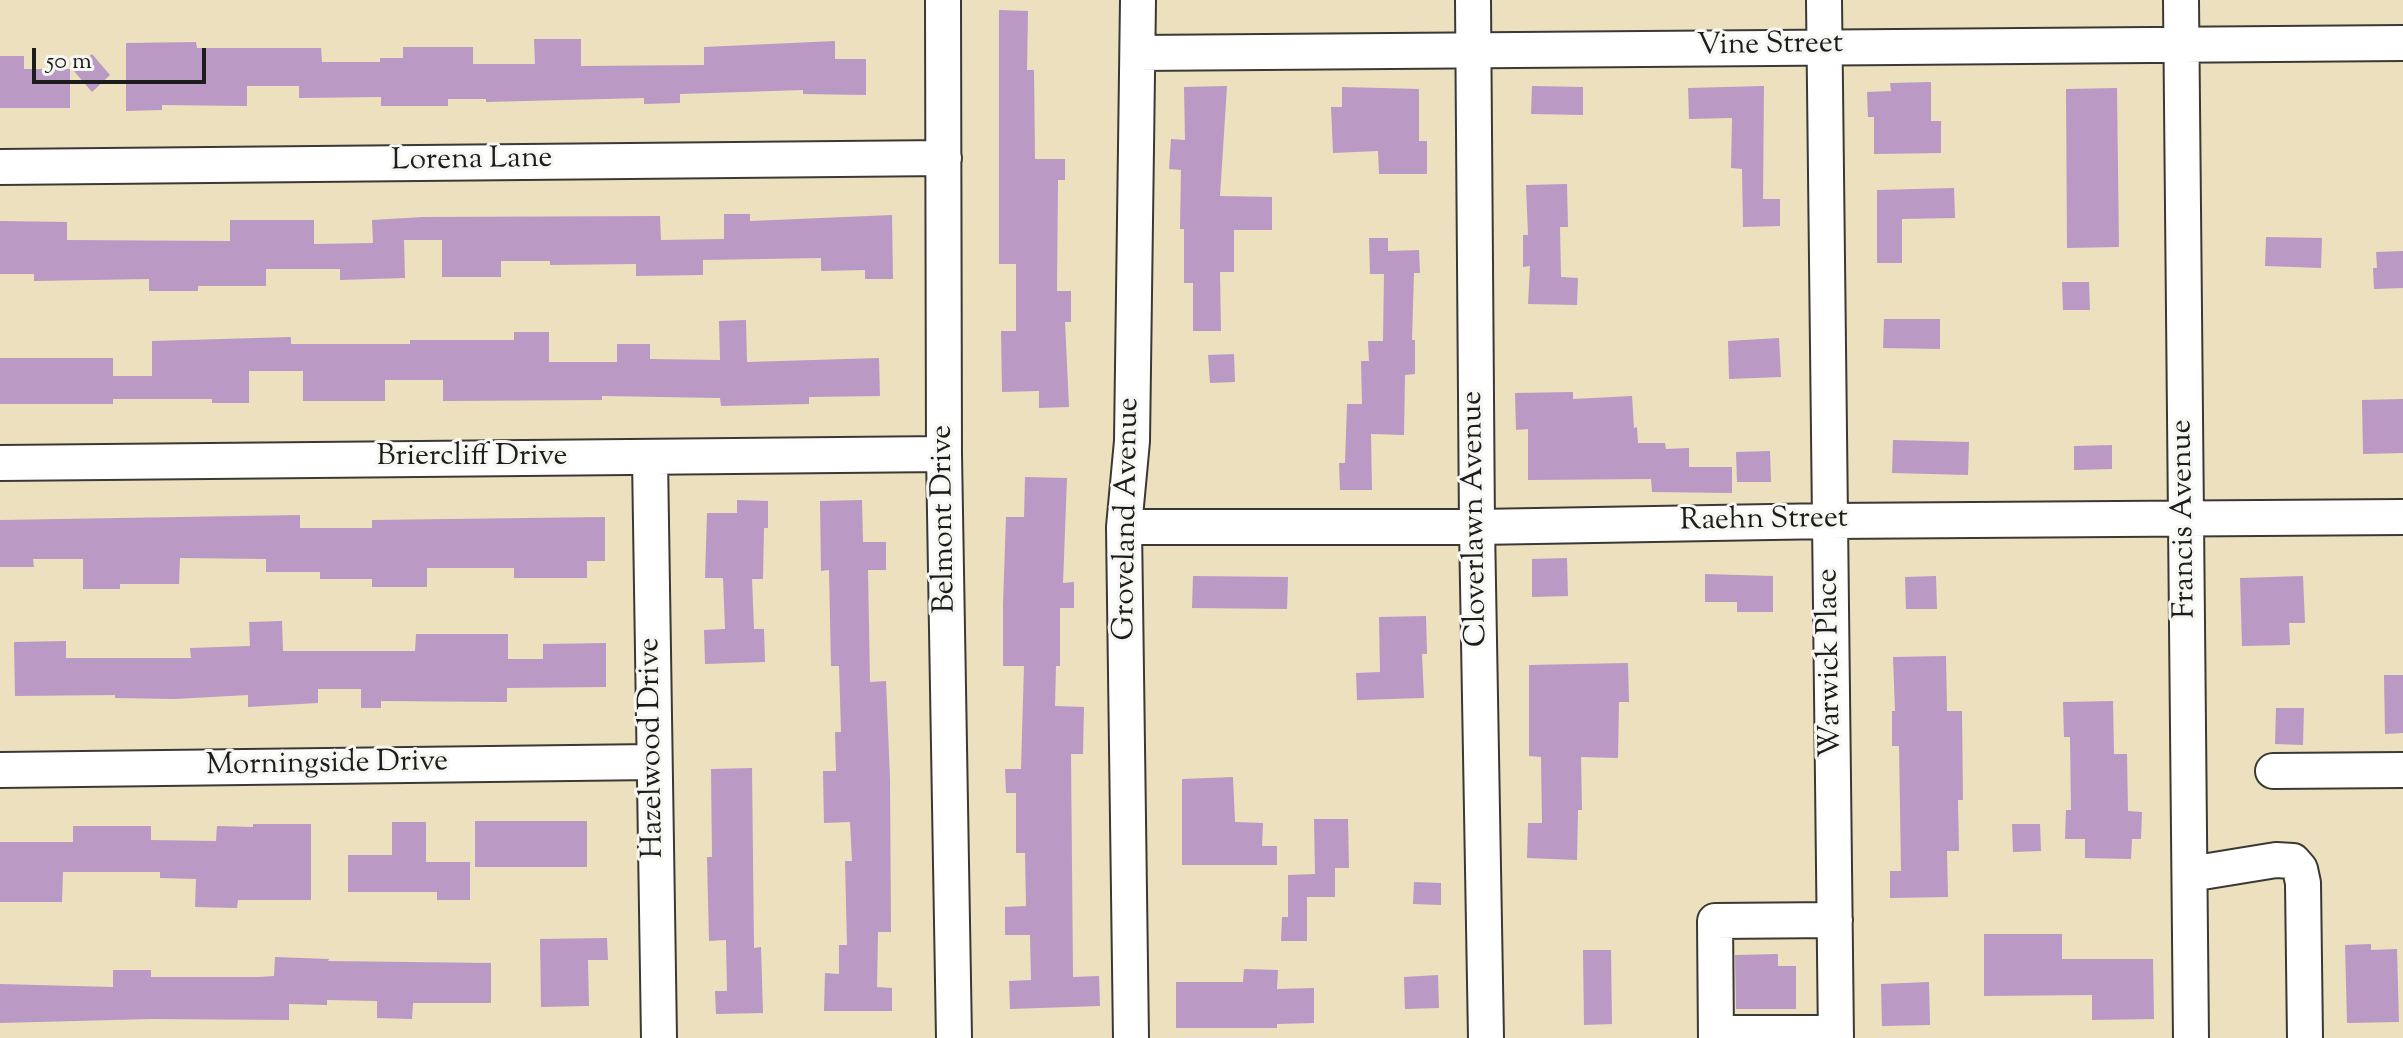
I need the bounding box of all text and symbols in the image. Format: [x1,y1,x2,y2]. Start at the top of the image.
street label: Vine Street [1697,28,1843,66]
scale bar [36,32,210,82]
text: 50 m [46,45,92,79]
street label: Lorena Lane [391,143,553,181]
street label: Cloverlawn Avenue [1457,391,1497,647]
street label: Groveland Avenue [1109,397,1149,641]
street label: Francis Avenue [2166,419,2206,619]
street label: Belmont Drive [926,425,966,613]
street label: Briercliff Drive [377,441,567,477]
street label: Raehn Street [1680,503,1848,541]
street label: Warwick Place [1812,568,1852,758]
street label: Hazelwood Drive [634,637,674,859]
street label: Morningside Drive [205,746,449,786]

